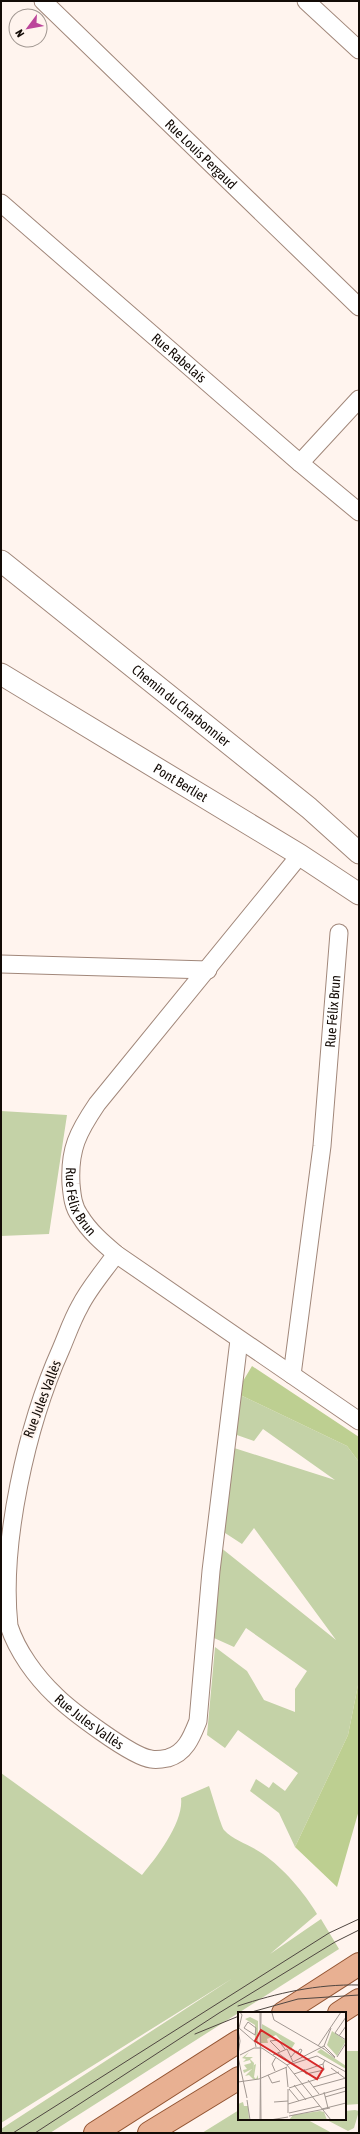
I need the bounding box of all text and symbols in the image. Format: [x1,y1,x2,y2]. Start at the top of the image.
north arrow [8,8,48,48]
text: N [13,27,26,39]
street label: Rue Louis Pergaud [162,116,240,192]
street label: Rue Rabelais [149,330,210,386]
street label: Chemin du Charbonnier [129,661,234,750]
street label: Pont Berliet [151,760,211,805]
street label: Rue Félix Brun [322,975,344,1048]
street label: Rue Félix Brun [63,1167,100,1239]
street label: Rue Jules Vallès [20,1358,64,1440]
street label: Rue Jules Vallès [51,1691,127,1753]
inset map [238,2012,346,2120]

